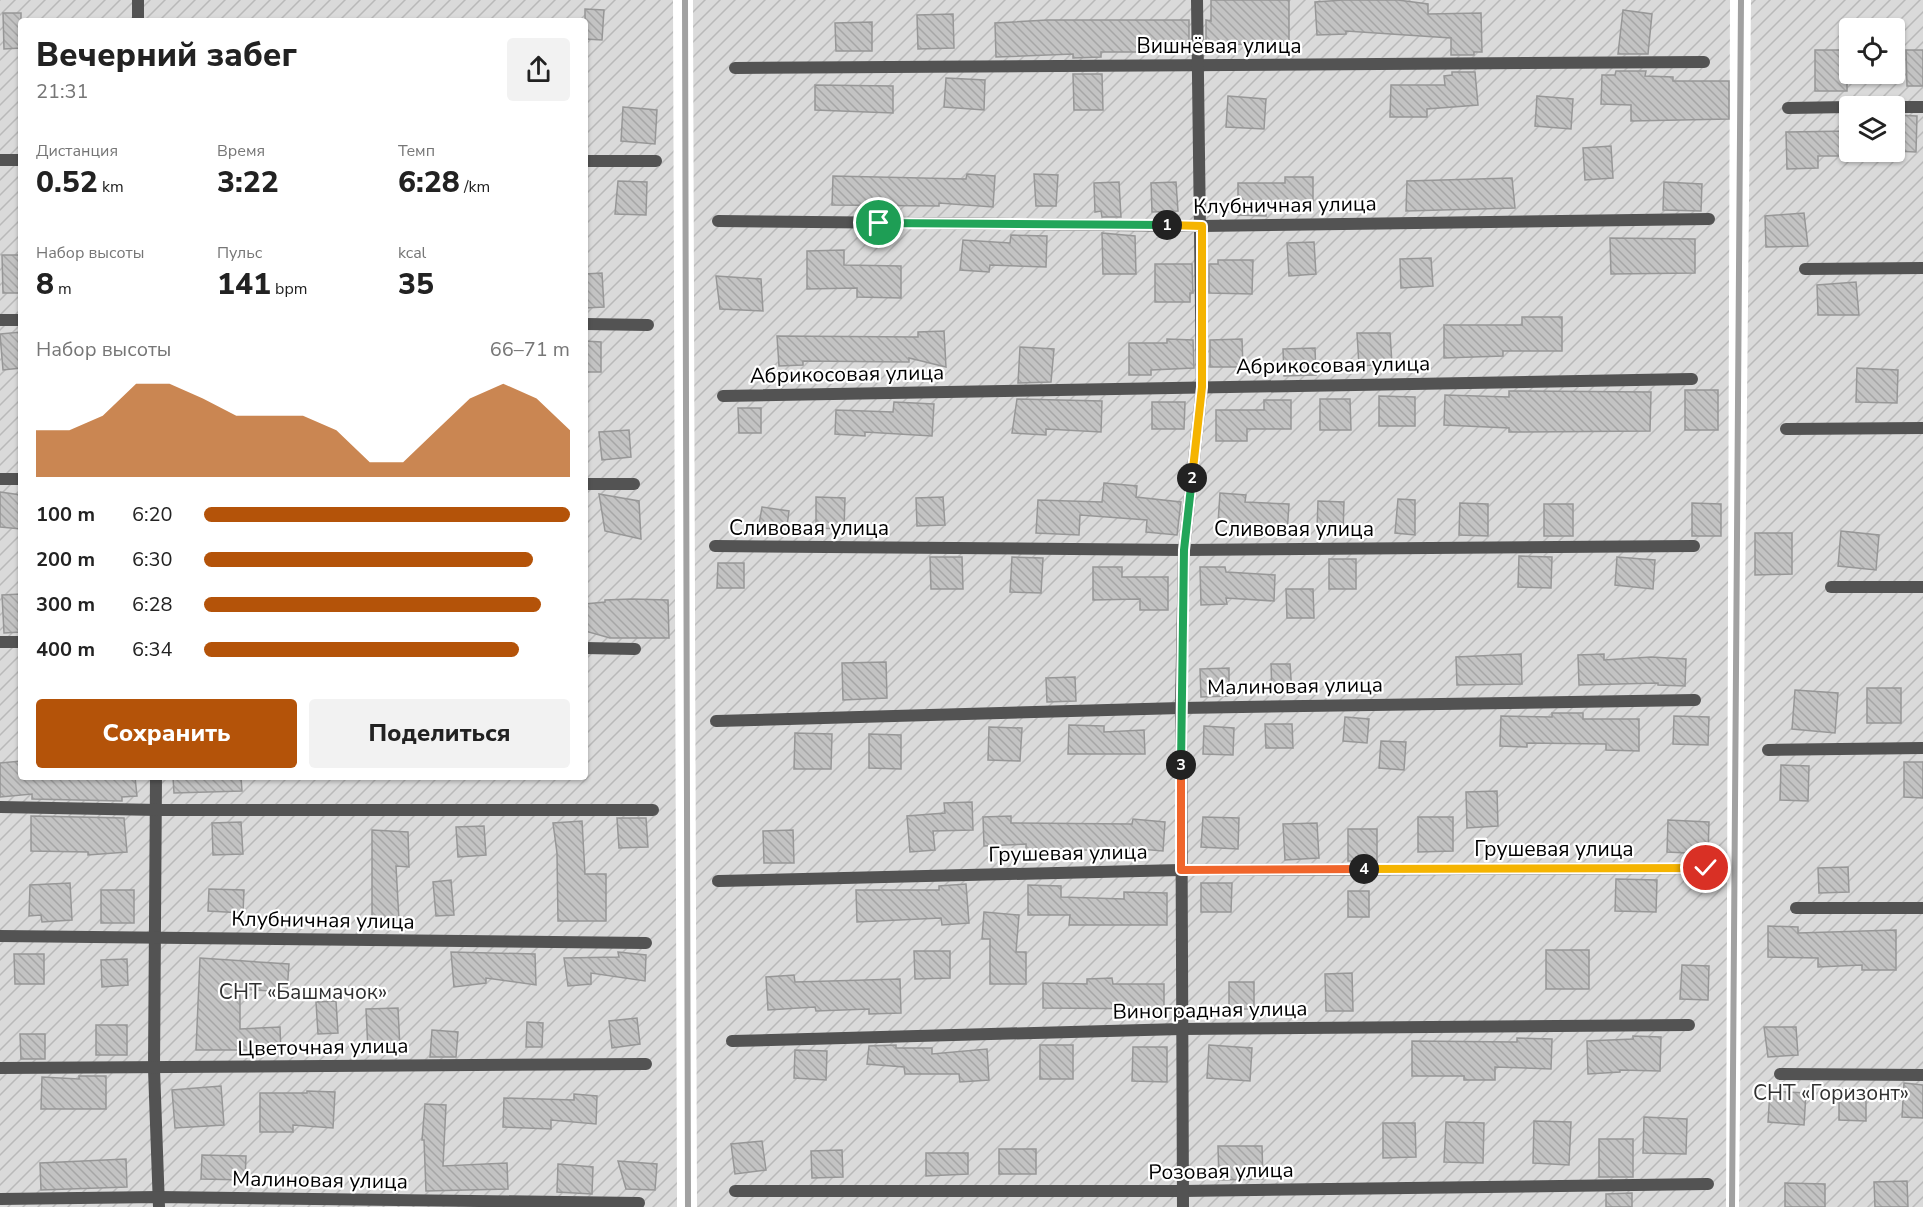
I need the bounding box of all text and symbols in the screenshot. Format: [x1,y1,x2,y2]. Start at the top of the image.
map controls [1839,18,1905,162]
button: locate [1839,18,1905,84]
street label: Вишнёвая улица [1136,32,1302,60]
text: Вечерний забег [36,33,297,78]
button: share [507,38,570,101]
text: 21:31 [36,78,89,105]
button: layers [1839,96,1905,162]
text: Дистанция [36,140,118,162]
text: Время [217,140,265,162]
text: Темп [398,140,435,162]
text: 0.52 [36,162,98,203]
text: 3:22 [217,162,279,203]
text: 6:28 [398,162,460,203]
text: km [98,176,124,198]
text: /km [460,176,490,198]
street label: Клубничная улица [1193,189,1377,221]
pin [853,197,904,248]
icon: arrive [862,206,895,239]
pin: 1 [1152,210,1182,240]
text: 1 [1162,214,1172,236]
text: Набор высоты [36,242,144,264]
text: Пульс [217,242,262,264]
text: kcal [398,242,426,264]
text: 8 [36,264,54,305]
text: 141 [217,264,271,305]
text: 35 [398,264,434,305]
text: m [54,278,72,300]
text: bpm [271,278,307,300]
text: Набор высоты [36,336,171,363]
text: 66–71 m [490,336,570,363]
street label: Абрикосовая улица [1236,349,1430,381]
street label: Абрикосовая улица [750,358,944,390]
pin: 2 [1177,463,1207,493]
text: 2 [1187,467,1197,489]
text: 100 m [36,501,95,528]
text: 6:20 [132,501,173,528]
street label: Сливовая улица [729,514,889,542]
street label: Сливовая улица [1214,515,1374,543]
text: 200 m [36,546,95,573]
text: 6:30 [132,546,173,573]
text: 300 m [36,591,95,618]
text: 6:28 [132,591,173,618]
text: 400 m [36,636,95,663]
text: 6:34 [132,636,173,663]
street label: Малиновая улица [1207,670,1383,702]
button: Сохранить [36,699,297,768]
button: Поделиться [309,699,570,768]
pin: 3 [1166,750,1196,780]
text: 3 [1176,754,1186,776]
street label: Грушевая улица [1474,835,1634,863]
street label: Грушевая улица [988,838,1148,868]
pin [1680,842,1731,893]
icon: check [1689,851,1722,884]
pin: 4 [1349,854,1379,884]
text: 4 [1359,858,1369,880]
street label: Клубничная улица [231,904,415,936]
park label: СНТ «Башмачок» [219,978,387,1006]
street label: Виноградная улица [1112,994,1308,1026]
street label: Цветочная улица [237,1032,409,1062]
park label: СНТ «Горизонт» [1753,1079,1909,1107]
street label: Розовая улица [1148,1156,1294,1186]
street label: Малиновая улица [232,1164,408,1196]

